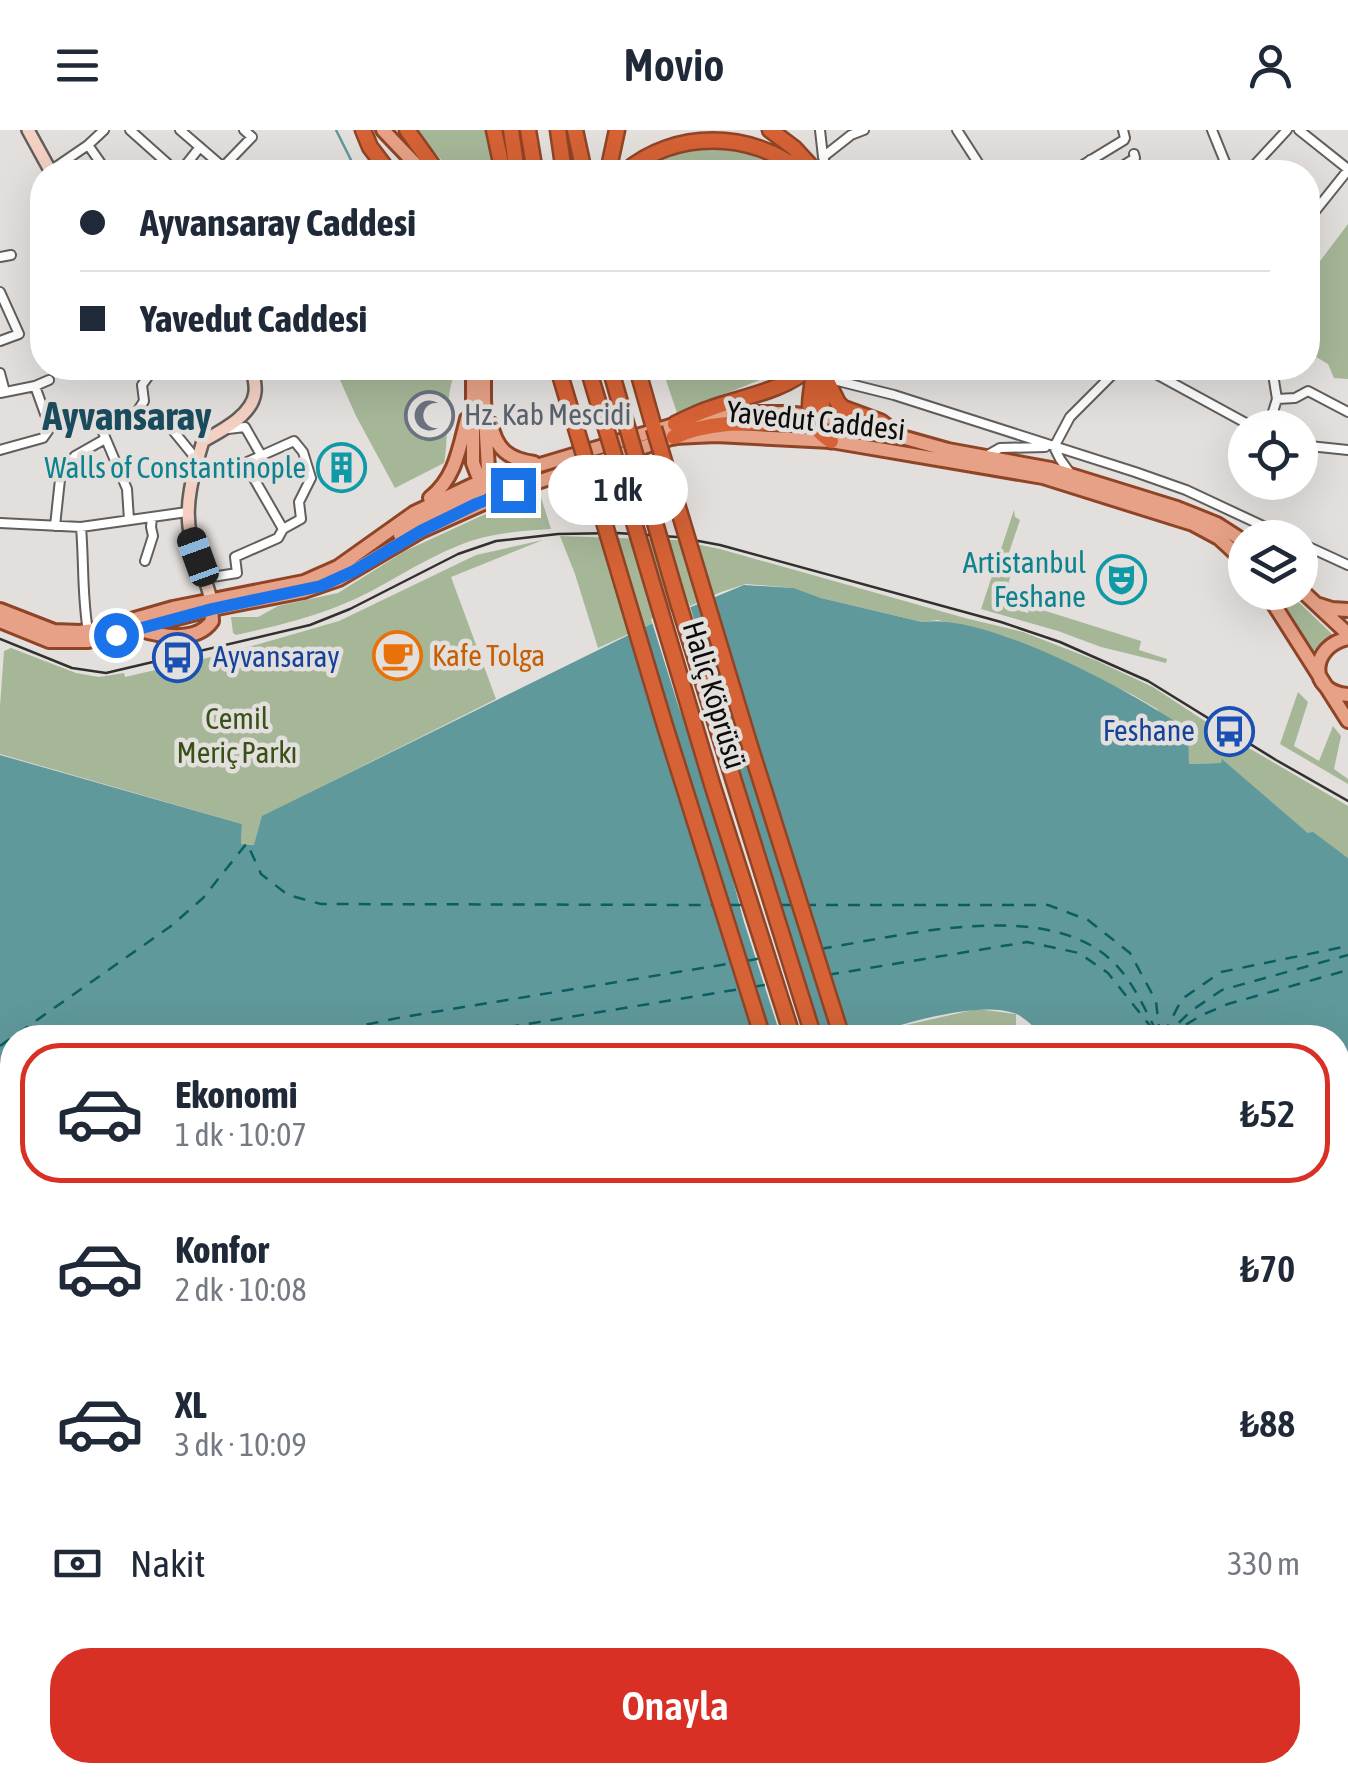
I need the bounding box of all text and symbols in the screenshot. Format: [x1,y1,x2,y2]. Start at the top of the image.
icon: menu [50,38,105,93]
icon: person [1243,38,1298,93]
text: Movio [624,39,724,91]
text: Ayvansaray Caddesi [140,201,416,244]
text: Yavedut Caddesi [140,297,367,340]
mosque icon: Hz. Kab Mescidi [403,389,455,441]
district label: Ayvansaray [42,393,212,438]
street label: Yavedut Caddesi [725,394,907,446]
place label: Hz. Kab Mescidi [464,397,632,431]
map controls [1228,410,1318,610]
button: locate [1228,410,1318,500]
building icon: Walls of Constantinople [315,442,367,494]
place label: Walls of Constantinople [45,450,306,484]
callout: 1 dk [548,455,688,525]
route end [491,468,536,513]
text: 1 dk [594,471,642,508]
button: layers [1228,520,1318,610]
car [174,524,222,590]
place label: Artistanbul Feshane [963,545,1086,613]
theatre icon: Artistanbul Feshane [1095,554,1147,606]
route start [94,613,139,658]
street label: Haliç Köprüsü [676,617,753,772]
cafe icon: Kafe Tolga [371,630,423,682]
bus stop icon: Ayvansaray [152,631,204,683]
place label: Kafe Tolga [432,638,545,672]
place label: Ayvansaray [213,639,340,673]
park label: Cemil Meriç Parkı [177,701,297,769]
bus stop icon: Feshane [1204,705,1256,757]
place label: Feshane [1103,713,1195,747]
icon: car [55,1068,145,1158]
text: Ekonomi [175,1073,297,1116]
text: ₺52 [1240,1092,1295,1135]
text: 1 dk · 10:07 [175,1116,306,1153]
icon: car [55,1223,145,1313]
text: Konfor [175,1228,269,1271]
text: ₺70 [1240,1247,1295,1290]
text: 2 dk · 10:08 [175,1271,306,1308]
icon: car [55,1378,145,1468]
text: XL [175,1383,207,1426]
text: ₺88 [1240,1402,1295,1445]
text: 3 dk · 10:09 [175,1426,306,1463]
icon: cash [50,1536,105,1591]
text: Nakit [130,1542,205,1585]
text: 330 m [1227,1545,1300,1582]
button: Onayla [50,1648,1300,1763]

